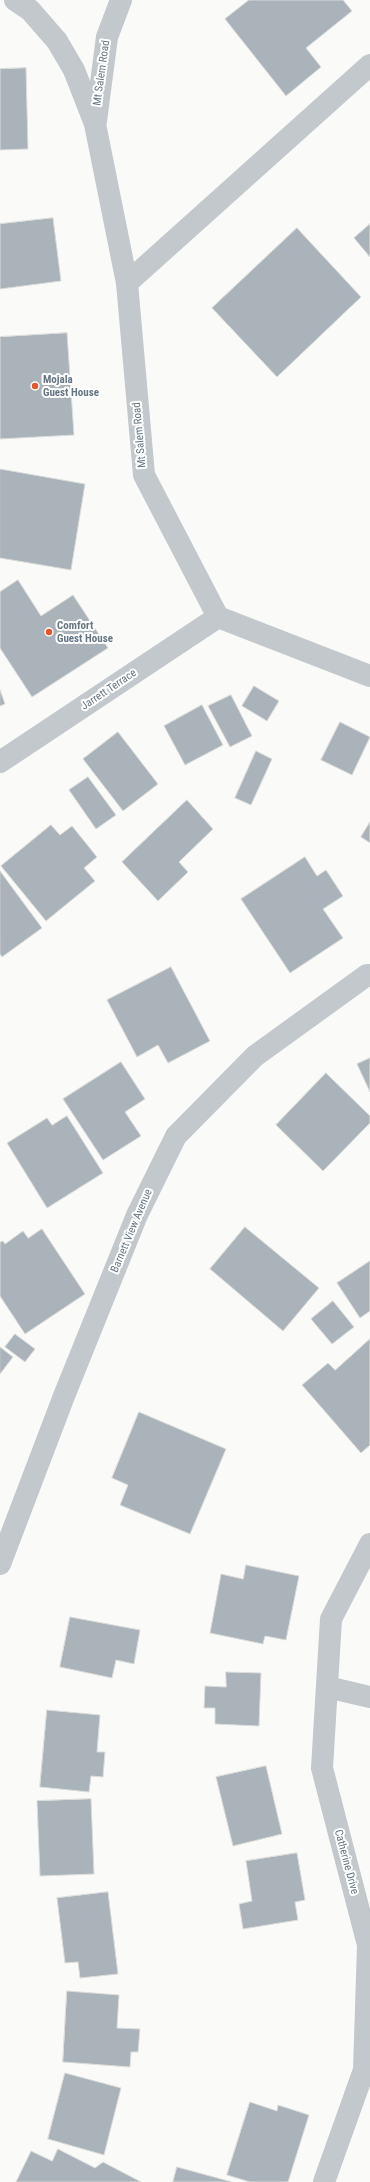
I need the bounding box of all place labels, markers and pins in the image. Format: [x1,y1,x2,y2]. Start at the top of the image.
place label: Mojala Guest House [43,373,99,399]
marker: Mojala Guest House [30,381,40,391]
place label: Comfort Guest House [57,619,113,645]
marker: Comfort Guest House [44,627,54,637]

